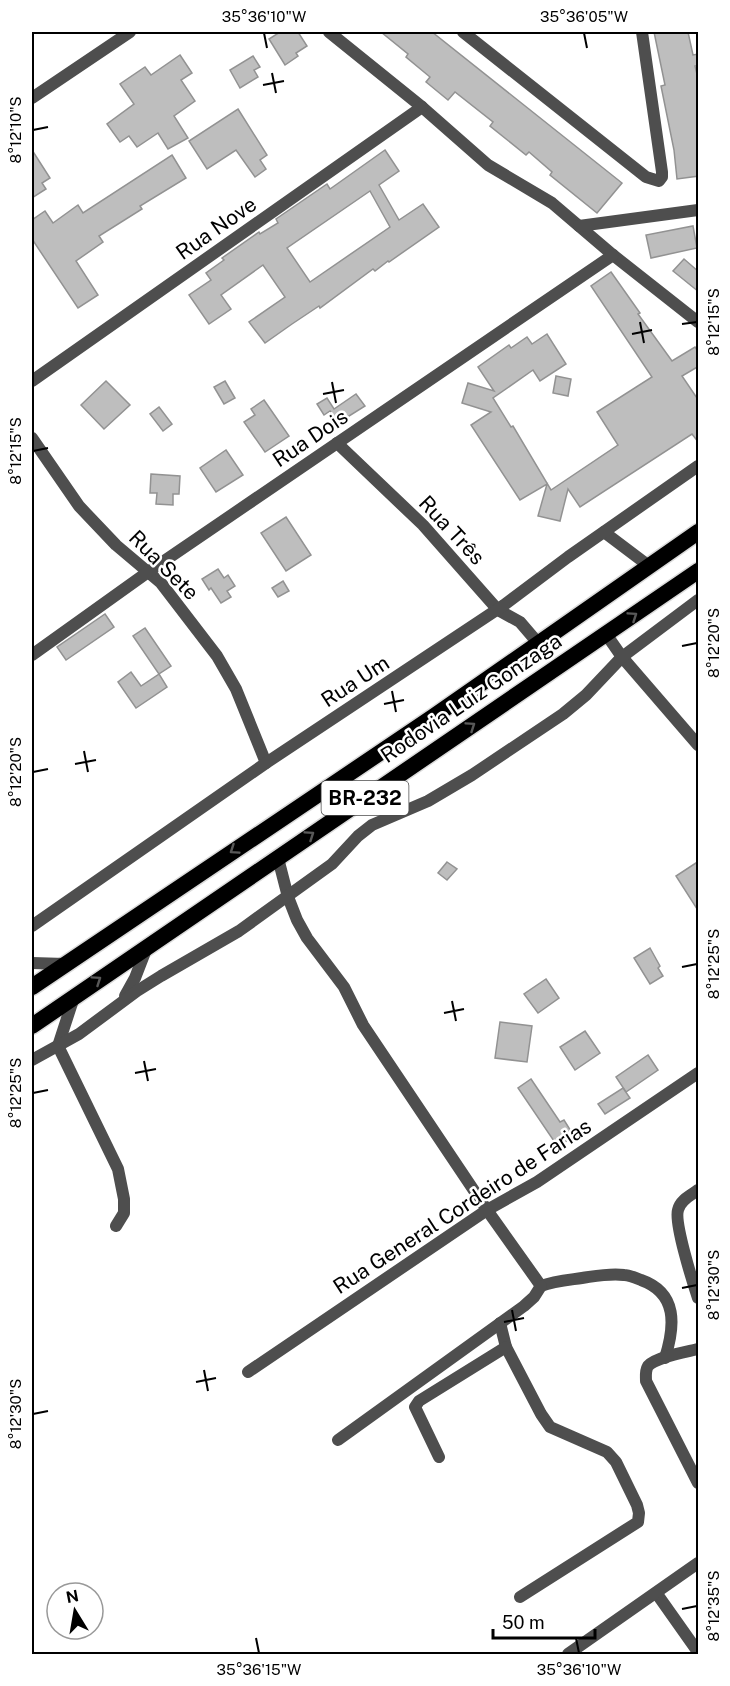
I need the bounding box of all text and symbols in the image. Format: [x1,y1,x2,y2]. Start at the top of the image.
text: 35°36'10"W [222,8,306,25]
text: 35°36'05"W [540,8,628,25]
text: 8°12'10"S [7,96,24,164]
street label: Rua Nove [171,191,261,265]
text: 8°12'15"S [705,288,722,356]
street label: Rua Dois [268,404,352,472]
text: 8°12'15"S [7,417,24,485]
street label: Rua Três [414,490,490,570]
street label: Rua Sete [124,525,204,605]
text: 8°12'20"S [705,608,722,678]
one-way arrow [626,612,637,623]
street label: Rodovia Luiz Gonzaga [376,628,566,768]
street label: Rua Um [316,650,394,712]
one-way arrow [465,722,476,733]
text: 8°12'20"S [7,737,24,807]
road number: BR-232 [322,781,409,815]
one-way arrow [304,832,315,843]
one-way arrow [230,843,241,854]
text: 8°12'25"S [705,929,722,999]
one-way arrow [90,976,101,987]
text: 8°12'25"S [7,1058,24,1128]
street label: Rua General Cordeiro de Farias [328,1113,596,1299]
text: 8°12'30"S [705,1250,722,1320]
text: 8°12'30"S [7,1379,24,1449]
text: 8°12'35"S [705,1571,722,1641]
north arrow [45,1581,105,1641]
text: N [64,1586,80,1607]
scale bar [493,1602,595,1640]
text: 50 m [502,1612,545,1633]
text: 35°36'15"W [217,1661,301,1678]
text: 35°36'10"W [537,1661,621,1678]

